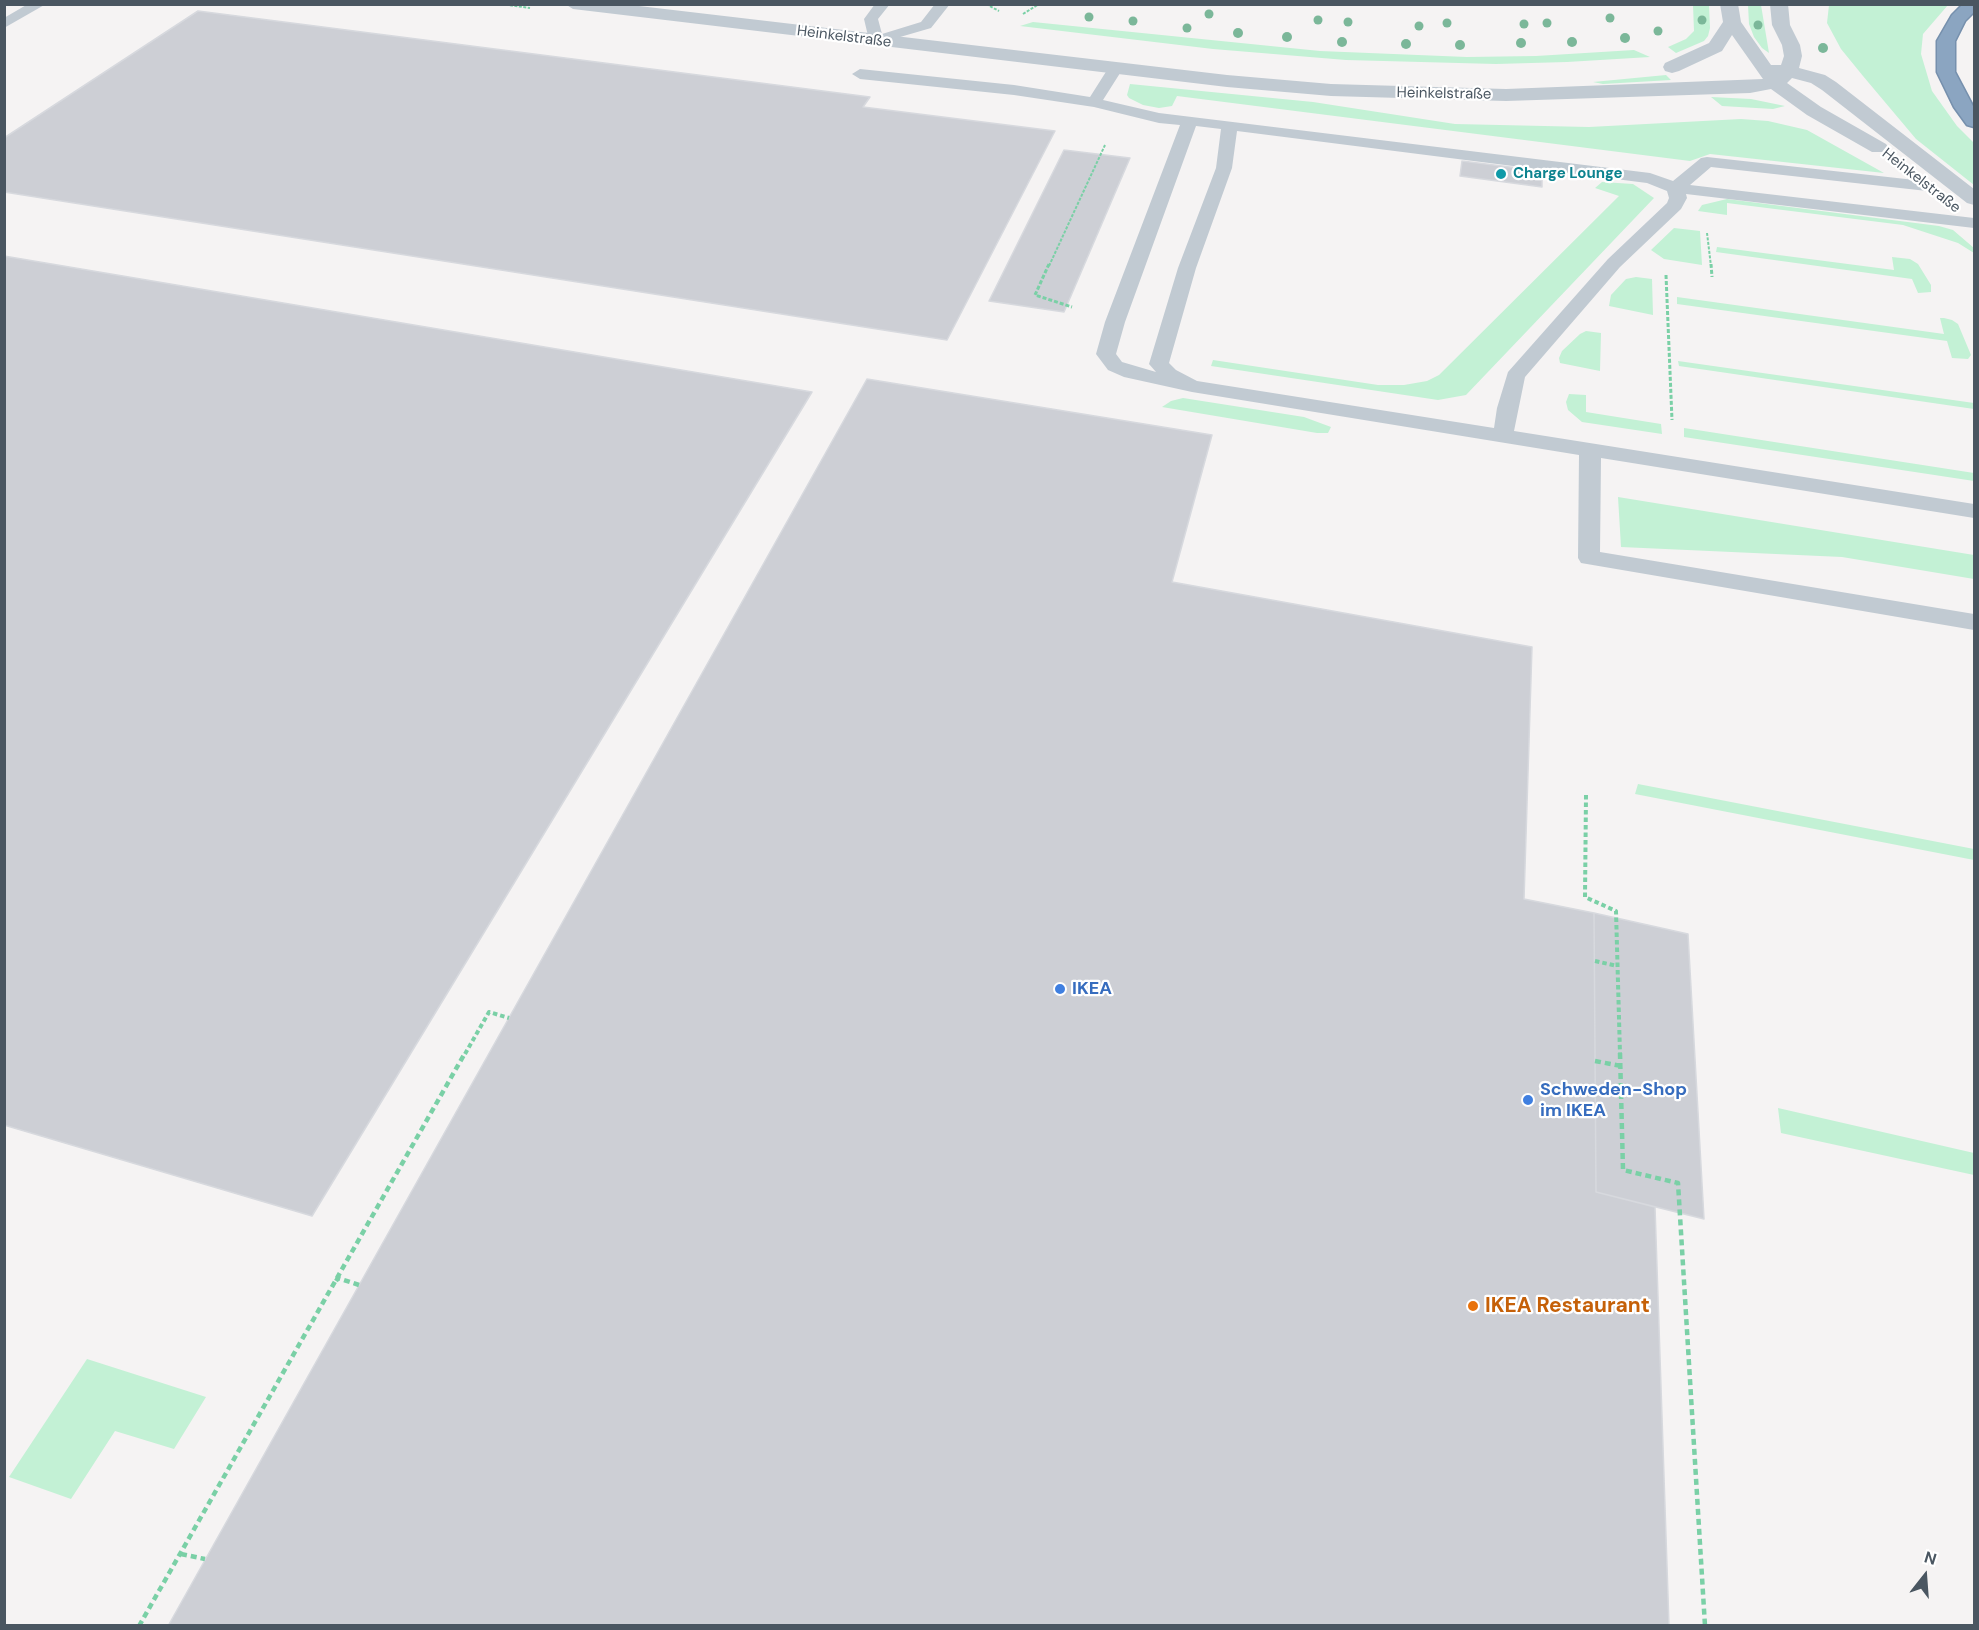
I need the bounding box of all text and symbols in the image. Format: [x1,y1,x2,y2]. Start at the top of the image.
street label: Heinkelstraße [796,22,892,52]
street label: Heinkelstraße [1396,84,1492,104]
street label: Heinkelstraße [1878,145,1964,217]
place label: Charge Lounge [1513,165,1623,183]
marker: Charge Lounge [1494,167,1508,181]
place label: IKEA [1072,978,1112,1000]
marker: IKEA [1053,982,1067,996]
place label: Schweden-Shop im IKEA [1540,1079,1687,1122]
marker: Schweden-Shop im IKEA [1521,1093,1535,1107]
place label: IKEA Restaurant [1485,1293,1650,1319]
marker: IKEA Restaurant [1466,1299,1480,1313]
north arrow [1895,1546,1955,1606]
text: N [1922,1547,1939,1570]

